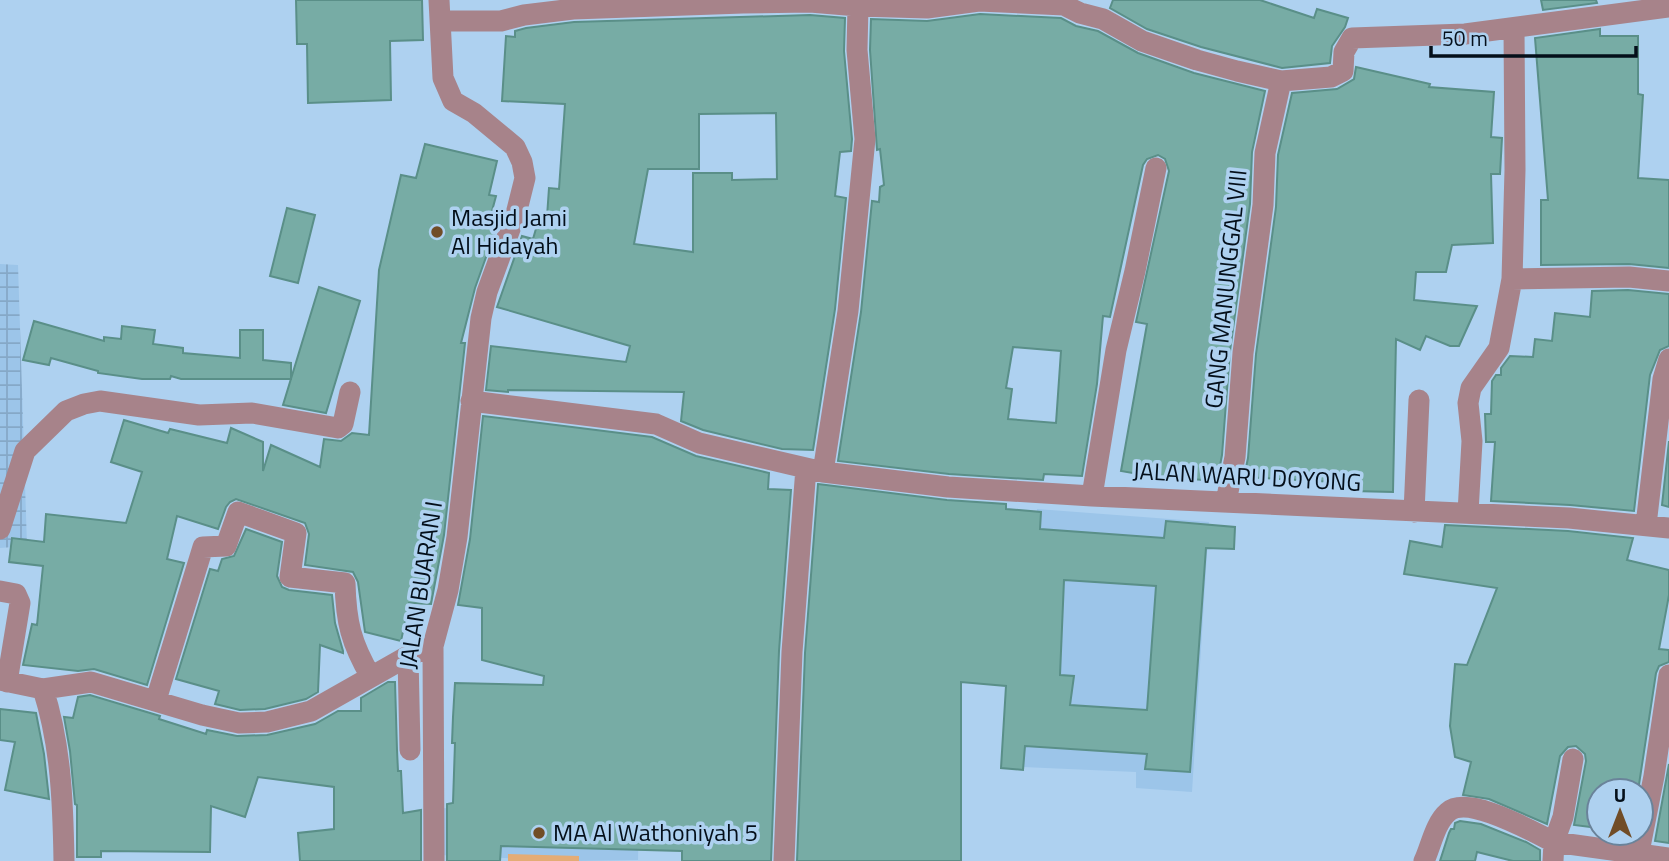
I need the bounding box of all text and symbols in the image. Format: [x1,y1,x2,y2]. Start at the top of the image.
scale bar [1431,14,1636,58]
text: 50 m [1442,22,1488,54]
street label: GANG MANUNGGAL VIII [1195,168,1255,410]
place label: Masjid Jami Al Hidayah [451,199,567,263]
marker: Masjid Jami Al Hidayah [429,224,445,240]
street label: JALAN WARU DOYONG [1132,452,1362,500]
street label: JALAN BUARAN I [389,498,451,671]
north arrow [1585,777,1655,847]
text: U [1614,780,1626,809]
place label: MA Al Wathoniyah 5 [553,814,758,850]
marker: MA Al Wathoniyah 5 [531,825,547,841]

